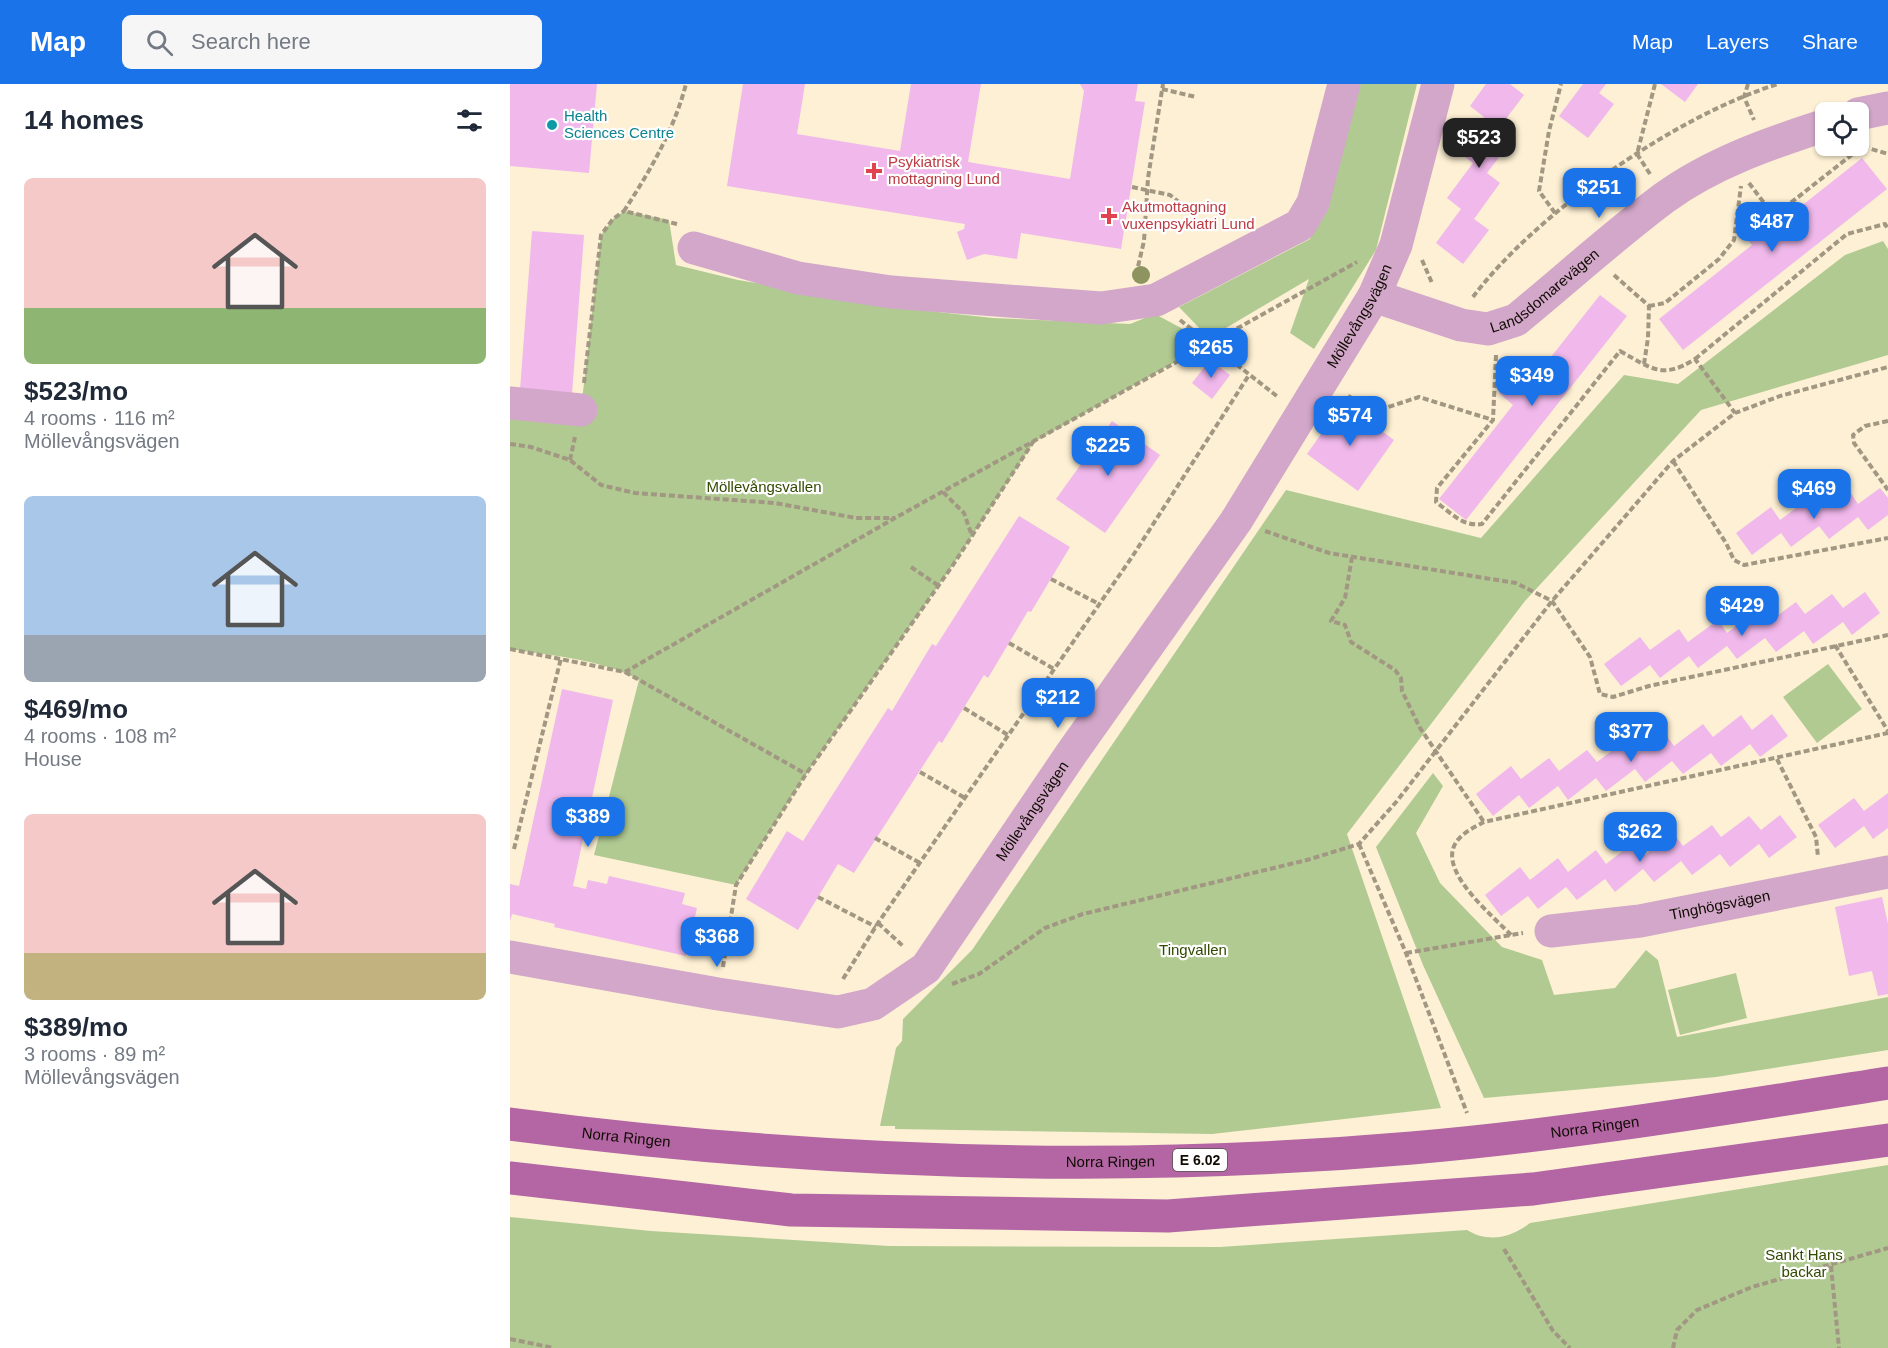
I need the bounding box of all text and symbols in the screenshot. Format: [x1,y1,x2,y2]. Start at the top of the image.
search box [122,15,542,69]
text: Map [30,26,86,57]
icon: search [143,26,176,59]
text: Search here [191,29,311,54]
text: Map [1632,30,1673,53]
text: Layers [1706,30,1769,53]
text: Share [1802,30,1858,53]
map controls [1815,102,1869,156]
button: locate [1815,102,1869,156]
icon: filters [453,104,486,137]
text: 14 homes [24,105,144,135]
place label: Health Sciences Centre [564,107,674,141]
marker: Health Sciences Centre [545,118,559,132]
pin: $523 [1443,118,1515,169]
text: $523 [1457,126,1501,148]
place label: Psykiatrisk mottagning Lund [888,153,1000,187]
marker: Psykiatrisk mottagning Lund [865,162,883,180]
pin: $251 [1563,168,1635,219]
text: $251 [1577,176,1621,198]
place label: Akutmottagning vuxenpsykiatri Lund [1122,198,1255,232]
pin: $487 [1736,202,1808,253]
marker: Akutmottagning vuxenpsykiatri Lund [1100,207,1118,225]
text: $487 [1750,210,1794,232]
icon: home [201,217,309,325]
street label: Landsdomarevägen [1488,245,1602,336]
street label: Möllevångsvägen [1323,261,1395,371]
pin: $265 [1175,328,1247,379]
text: $265 [1189,336,1233,358]
pin: $349 [1496,356,1568,407]
text: $349 [1510,364,1554,386]
text: $523/mo [24,376,128,406]
pin: $574 [1314,396,1386,447]
text: $574 [1328,404,1372,426]
text: 4 rooms · 116 m² [24,407,175,429]
pin: $225 [1072,426,1144,477]
text: Möllevångsvägen [24,430,180,452]
text: $225 [1086,434,1130,456]
pin: $469 [1778,469,1850,520]
text: $469 [1792,477,1836,499]
park label: Möllevångsvallen [706,478,822,495]
icon: home [201,535,309,643]
pin: $429 [1706,586,1778,637]
text: $429 [1720,594,1764,616]
pin: $212 [1022,678,1094,729]
text: $212 [1036,686,1080,708]
text: $469/mo [24,694,128,724]
pin: $377 [1595,712,1667,763]
text: $377 [1609,720,1653,742]
text: 4 rooms · 108 m² [24,725,176,747]
text: House [24,748,82,770]
street label: Möllevångsvägen [992,758,1072,864]
pin: $389 [552,797,624,848]
text: $389 [566,805,610,827]
pin: $262 [1604,812,1676,863]
text: $262 [1618,820,1662,842]
icon: home [201,853,309,961]
street label: Tinghögsvägen [1668,886,1772,923]
pin: $368 [681,917,753,968]
text: $368 [695,925,739,947]
park label: Tingvallen [1159,941,1227,958]
text: $389/mo [24,1012,128,1042]
text: 3 rooms · 89 m² [24,1043,165,1065]
text: Möllevångsvägen [24,1066,180,1088]
street label: Norra Ringen [1549,1112,1640,1141]
street label: Norra Ringen [581,1124,671,1150]
road number: E 6.02 [1173,1149,1227,1171]
street label: Norra Ringen [1066,1152,1155,1170]
park label: Sankt Hans backar [1765,1246,1843,1280]

